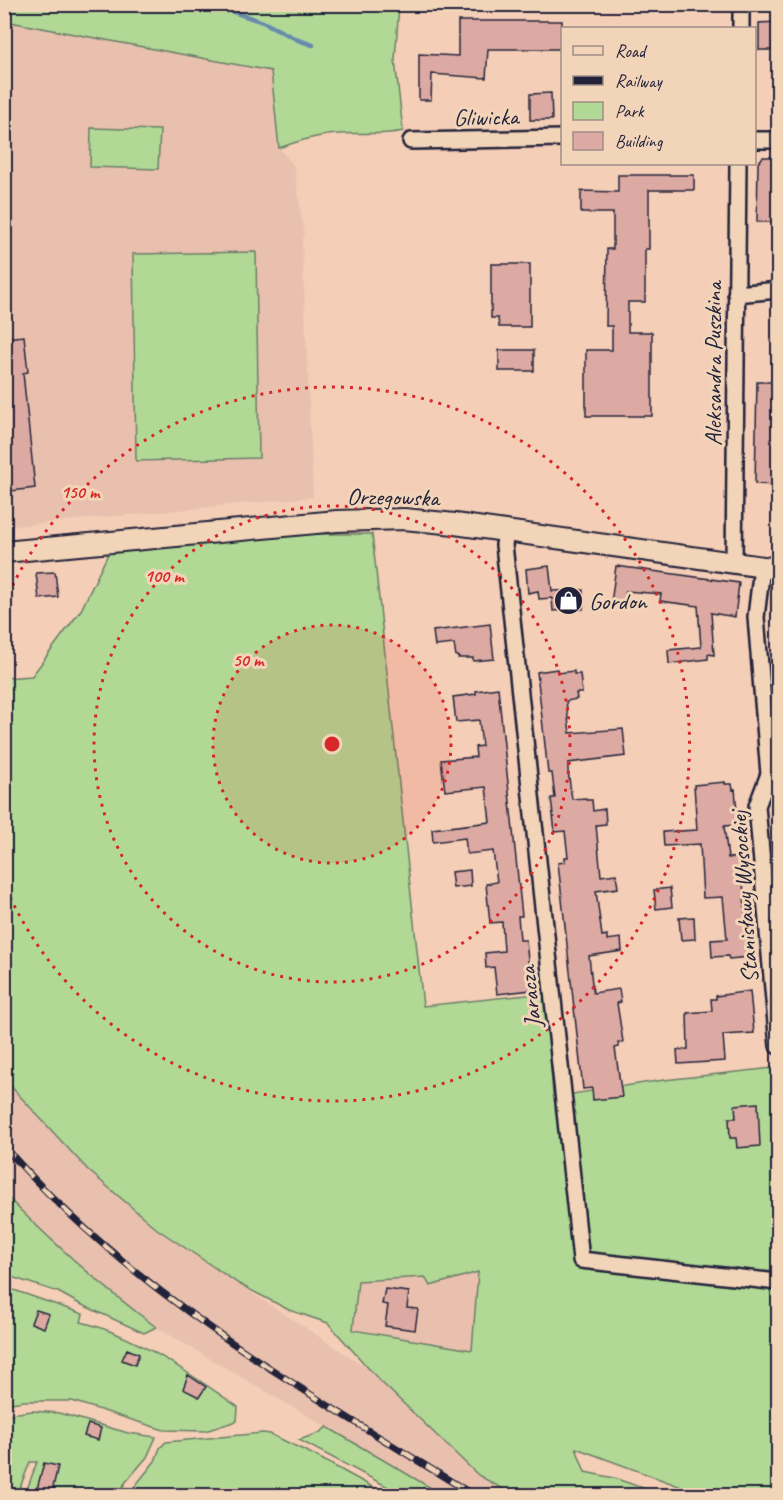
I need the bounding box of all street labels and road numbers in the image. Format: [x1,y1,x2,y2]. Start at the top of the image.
street label: Gliwicka [453,101,521,133]
street label: Aleksandra Puszkina [698,280,728,446]
street label: Orzegowska [347,481,441,513]
street label: Stanisławy Wysockiej [723,807,765,984]
street label: Jaracza [512,963,548,1030]

